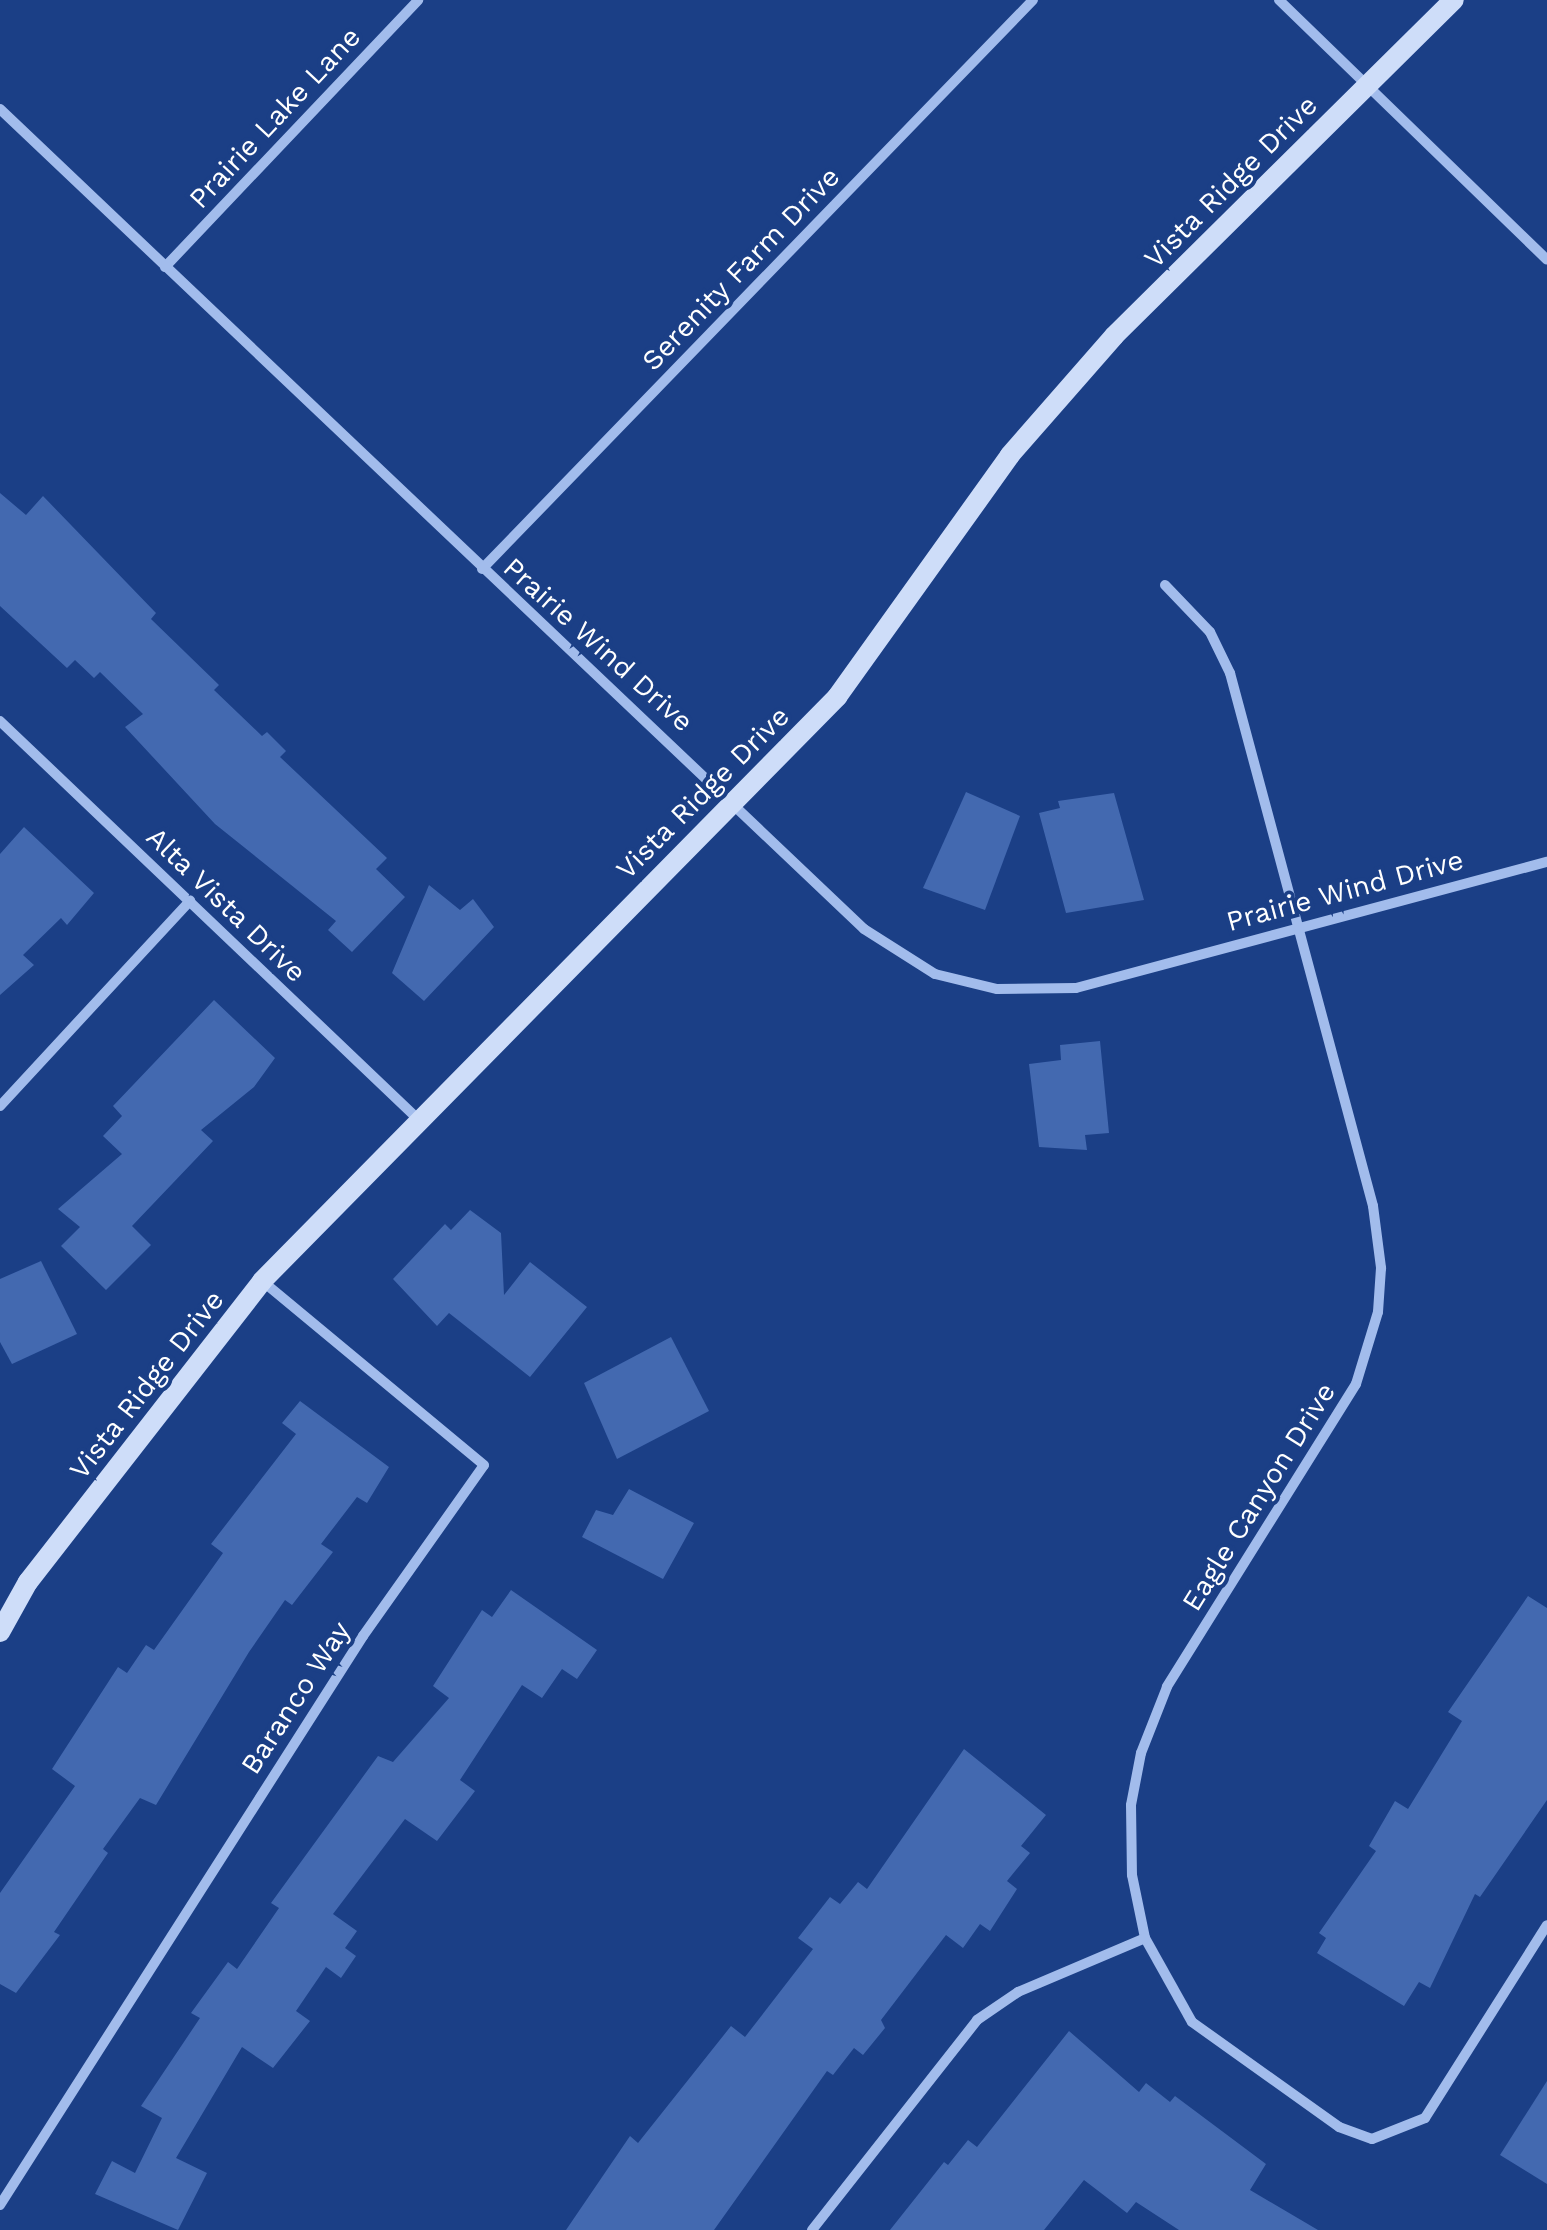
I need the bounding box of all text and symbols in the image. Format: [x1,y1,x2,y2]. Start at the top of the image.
street label: Prairie Lake Lane [182,20,368,216]
street label: Vista Ridge Drive [1137,88,1325,276]
street label: Serenity Farm Drive [635,160,847,378]
street label: Prairie Wind Drive [496,551,700,739]
street label: Vista Ridge Drive [609,699,797,887]
street label: Alta Vista Drive [139,820,313,990]
street label: Prairie Wind Drive [1223,843,1467,939]
street label: Vista Ridge Drive [63,1284,231,1486]
street label: Eagle Canyon Drive [1175,1377,1343,1617]
street label: Baranco Way [234,1615,358,1781]

